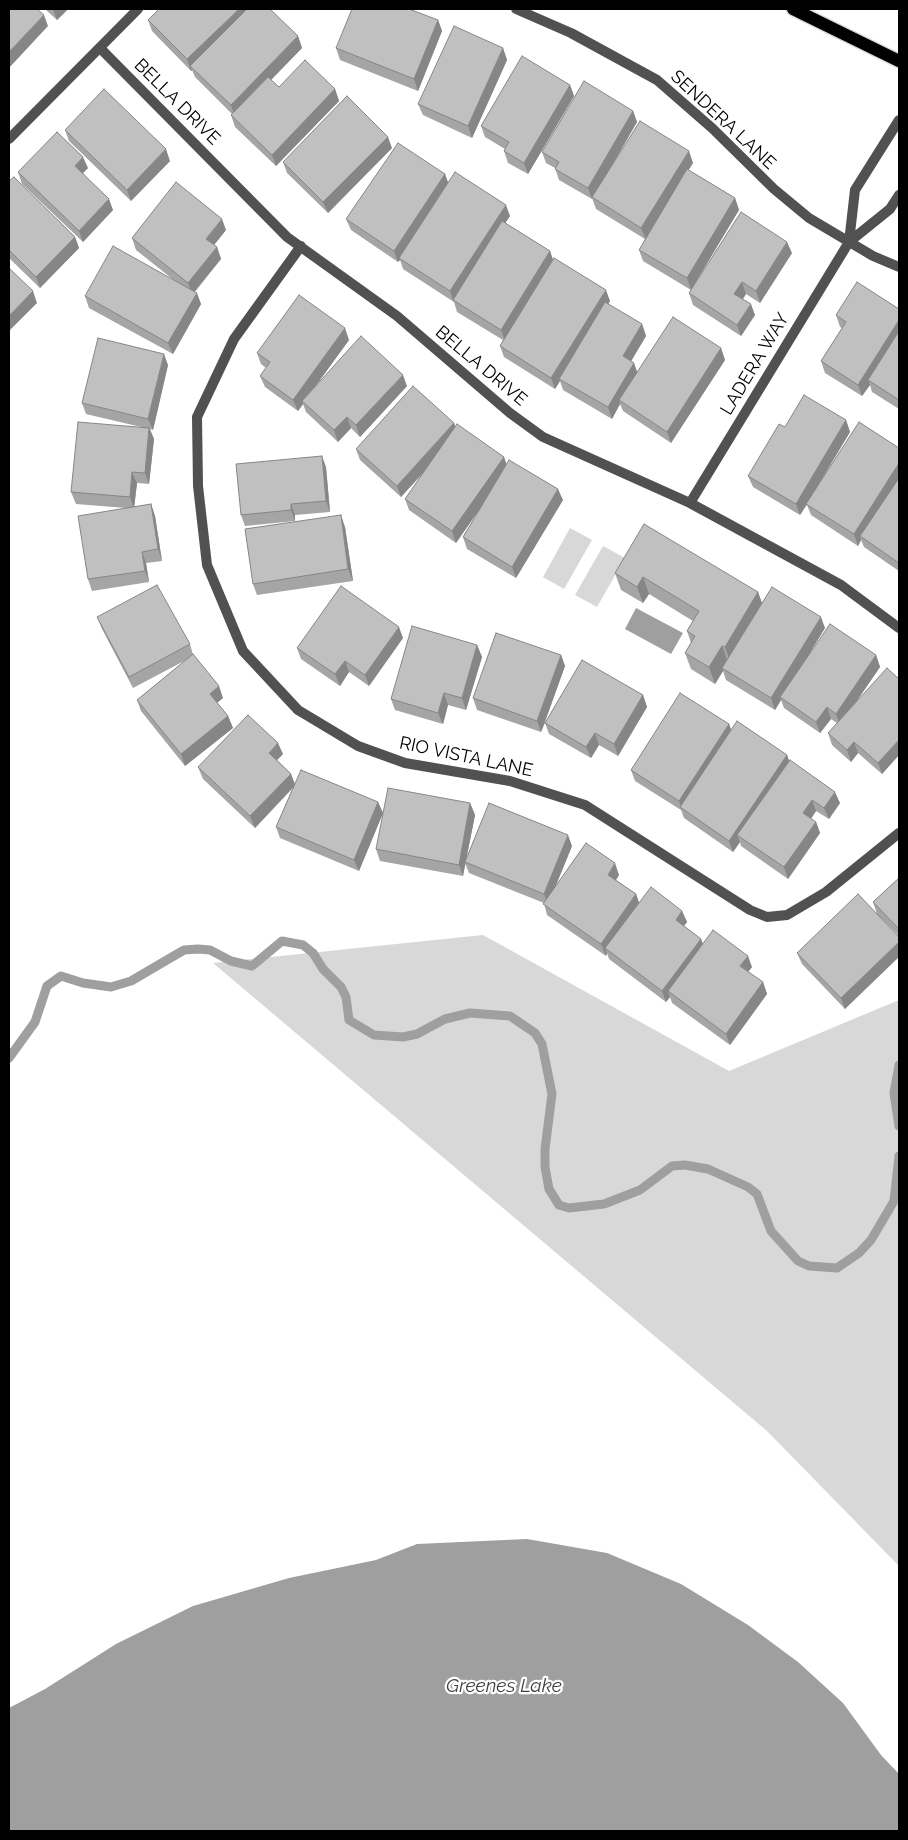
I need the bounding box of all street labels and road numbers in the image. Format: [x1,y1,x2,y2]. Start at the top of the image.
street label: BELLA DRIVE [129,54,225,150]
street label: SENDERA LANE [666,66,780,174]
street label: LADERA WAY [716,309,794,419]
street label: BELLA DRIVE [431,321,531,411]
street label: RIO VISTA LANE [397,732,535,782]

